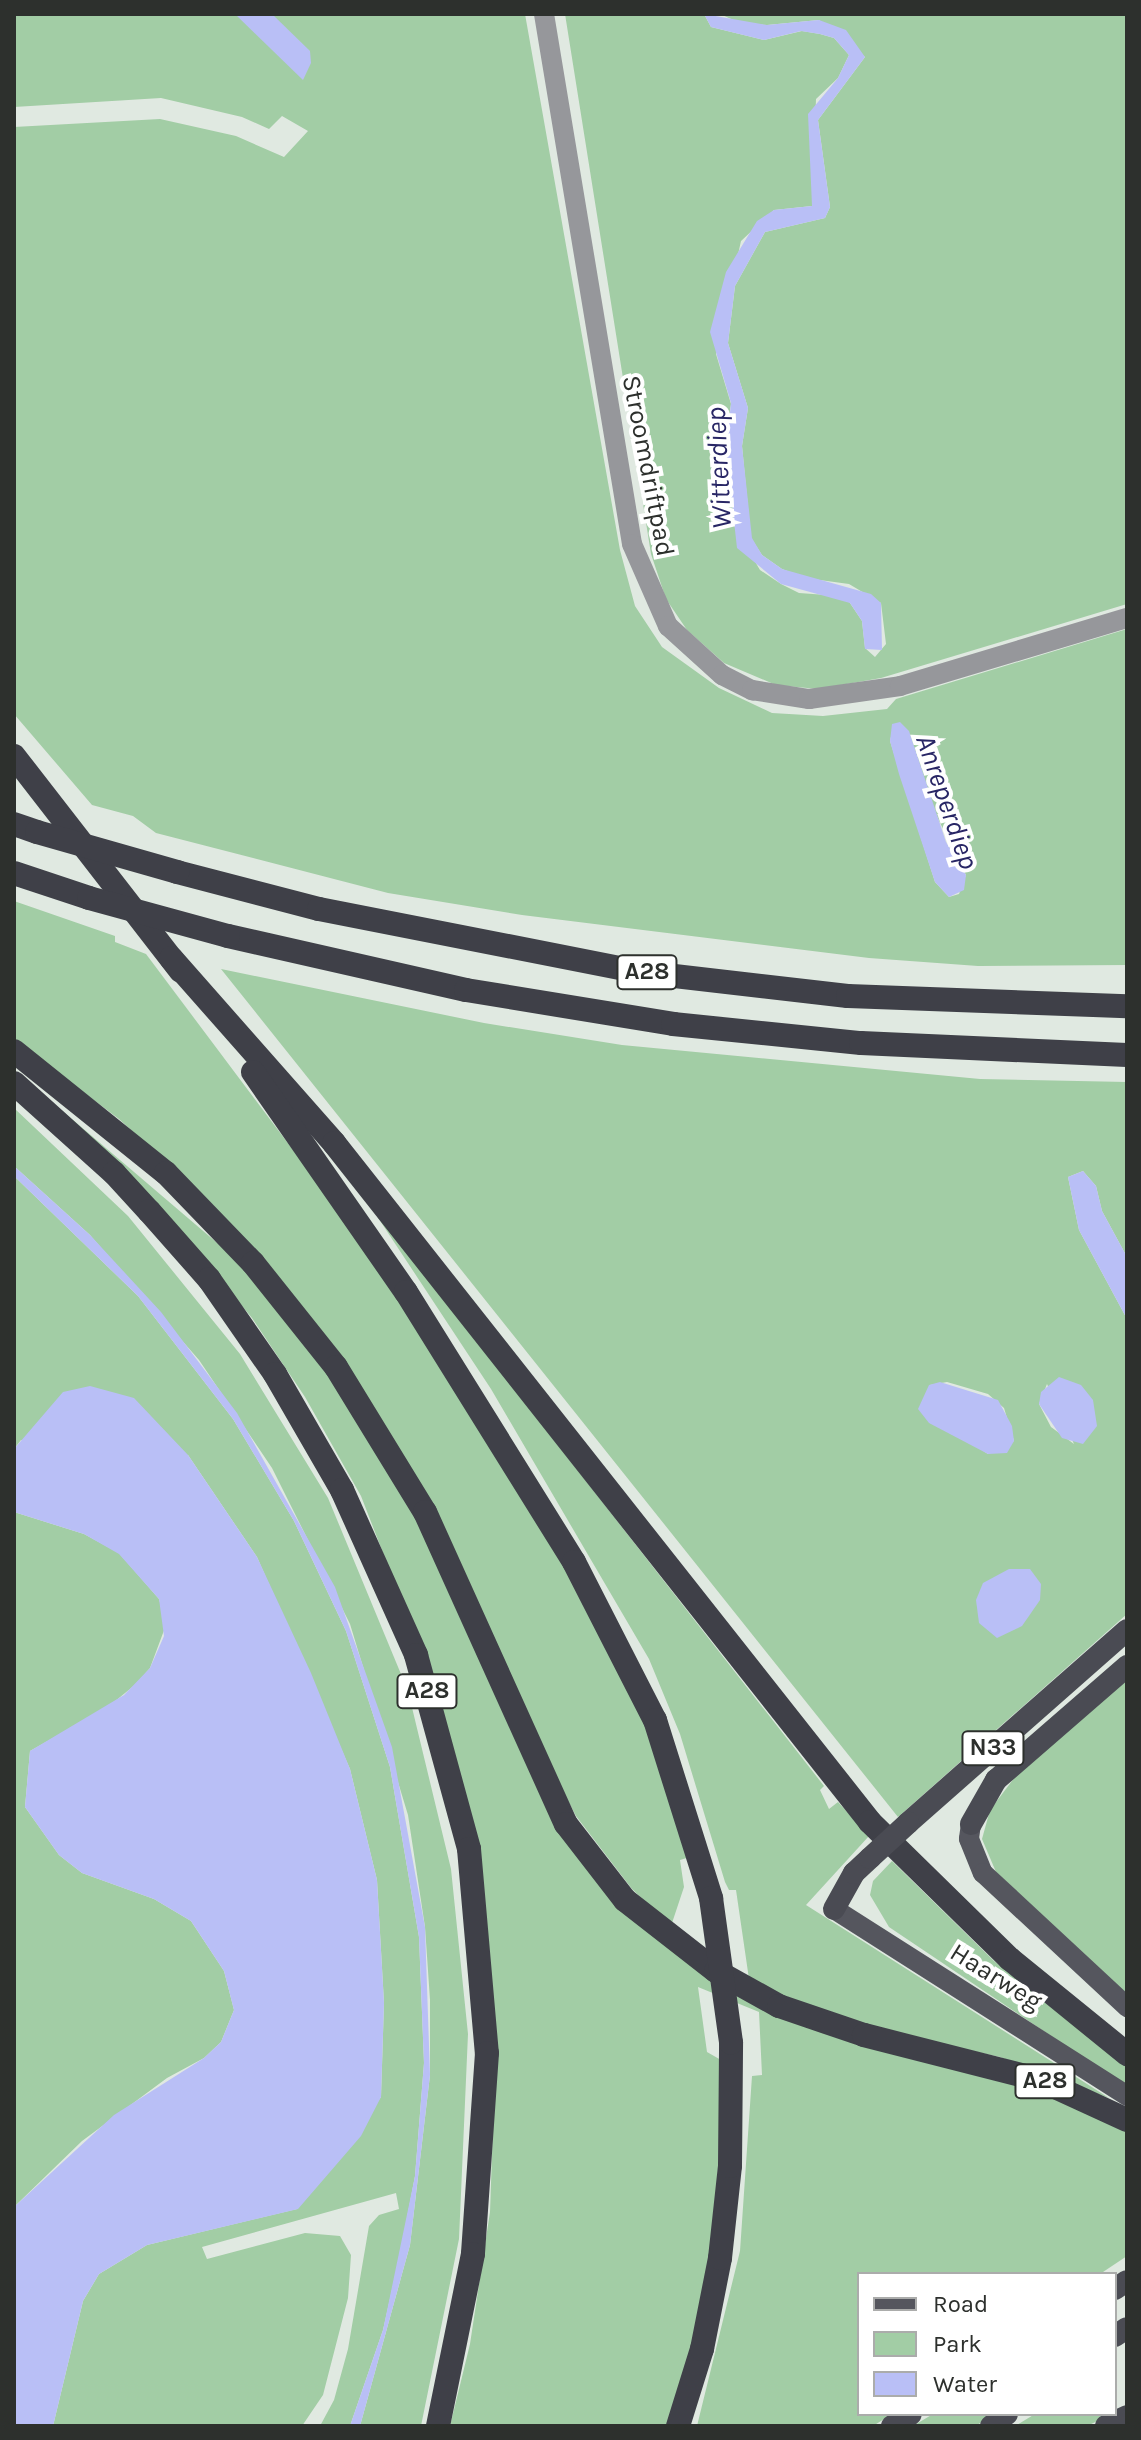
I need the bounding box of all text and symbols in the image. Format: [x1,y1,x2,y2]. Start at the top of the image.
street label: Stroomdriftpad [615,373,681,559]
water label: Witterdiep [699,406,739,530]
water label: Anreperdiep [908,730,986,874]
road number: A28 [615,952,679,992]
road number: A28 [395,1671,459,1711]
road number: N33 [961,1728,1025,1768]
street label: Haarweg [944,1937,1048,2017]
road number: A28 [1013,2061,1077,2101]
legend [857,2272,1117,2416]
text: Road [933,2290,988,2318]
text: Park [933,2330,982,2358]
text: Water [933,2370,997,2398]

